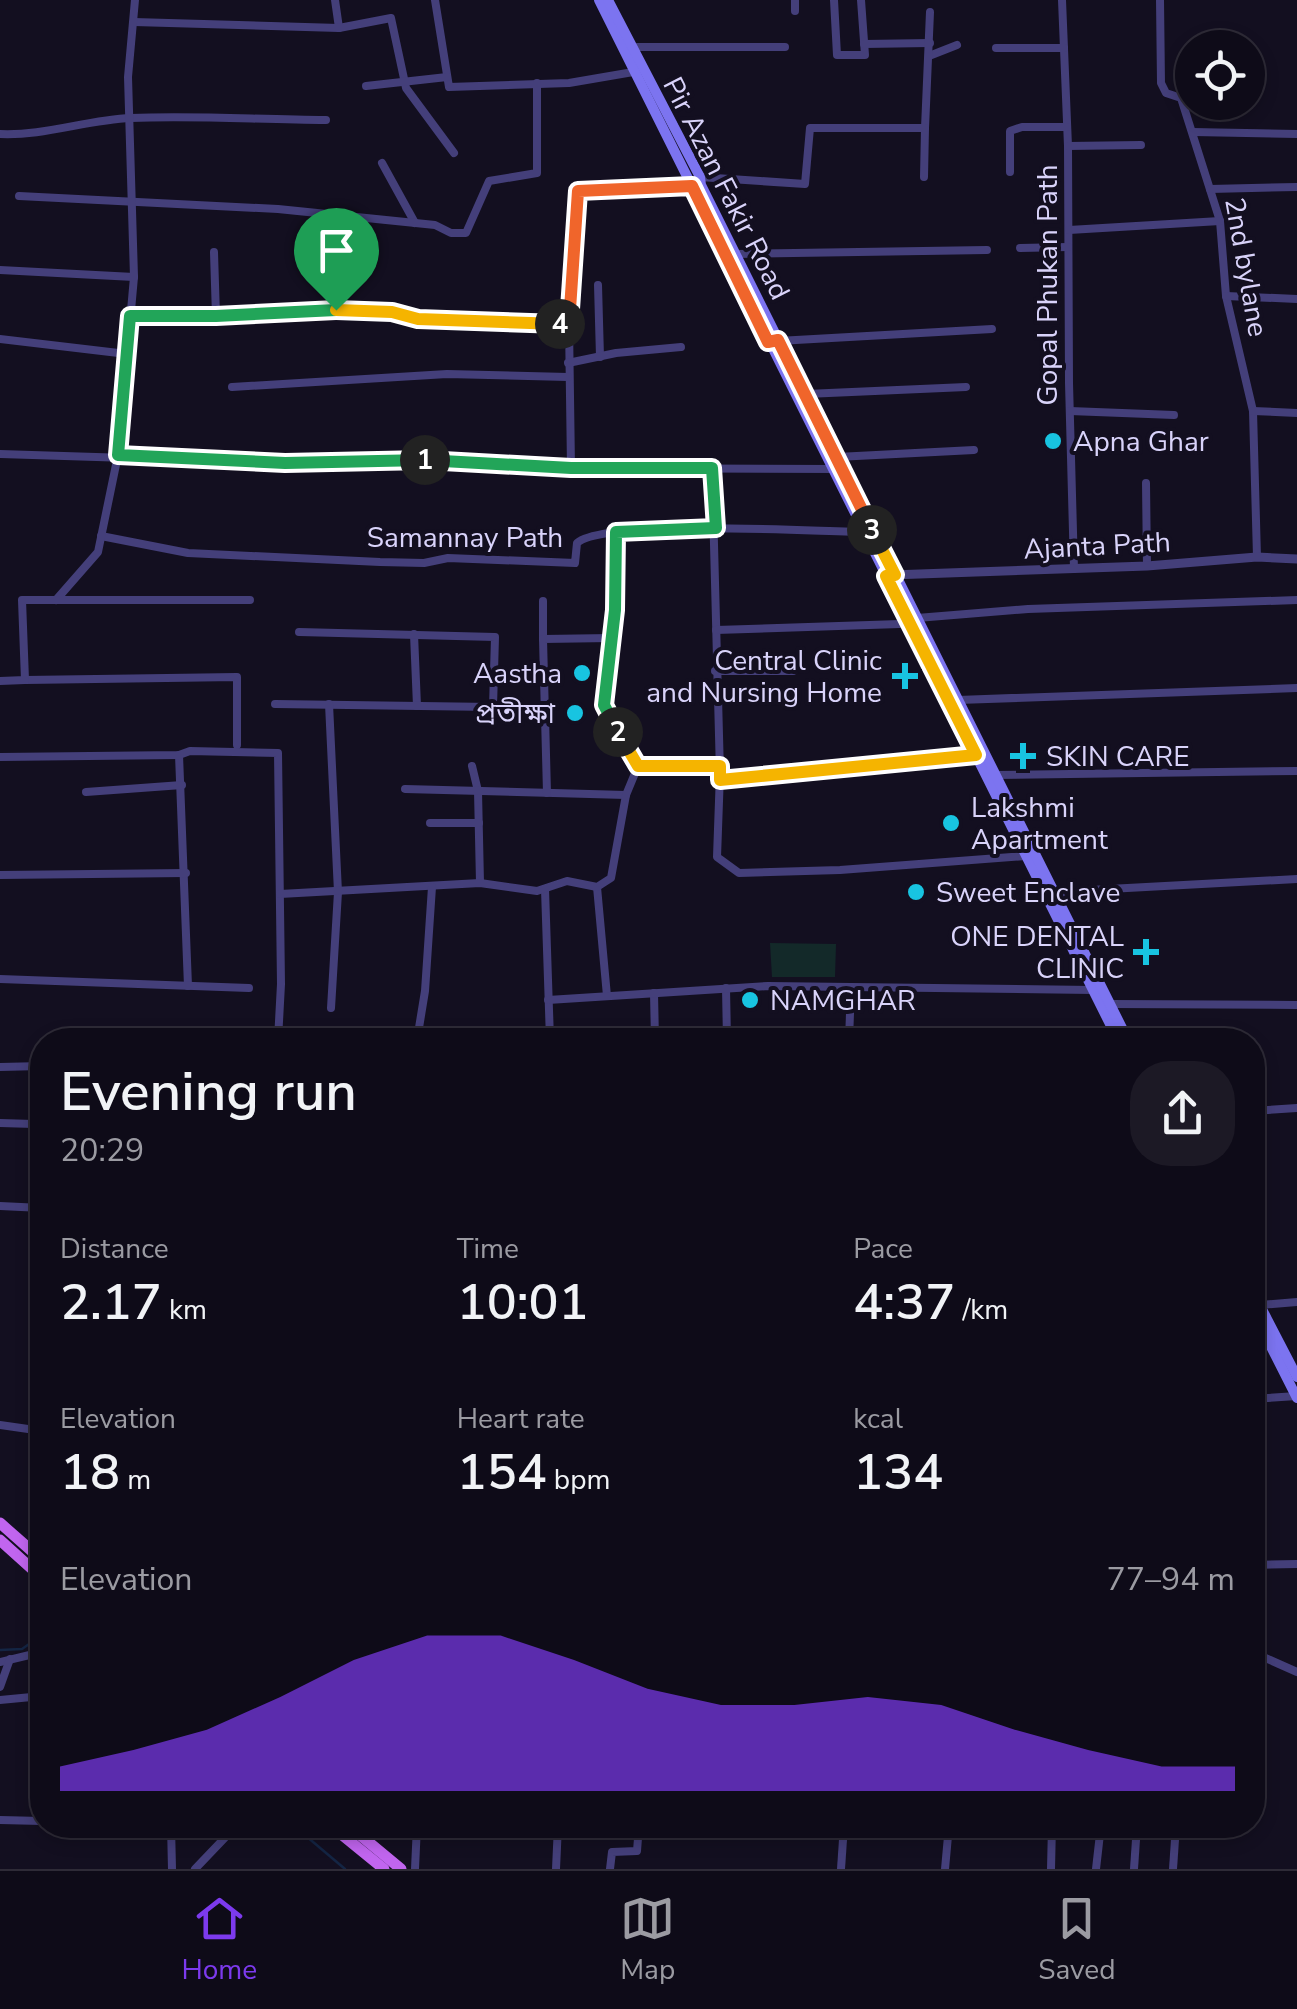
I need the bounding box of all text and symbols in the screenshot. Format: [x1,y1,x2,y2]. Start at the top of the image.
map controls [1175,30,1265,120]
button: locate [1175,30,1265,120]
street label: Pir Azan Fakir Road [654,71,799,306]
street label: Gopal Phukan Path [1029,164,1067,406]
street label: 2nd bylane [1215,195,1277,340]
pin [294,208,379,311]
icon: arrive [309,223,364,278]
pin: 4 [535,299,585,349]
text: 4 [552,305,568,343]
place label: Apna Ghar [1073,423,1209,461]
marker: Apna Ghar [1042,430,1064,452]
pin: 1 [400,435,450,485]
text: 1 [417,441,433,479]
pin: 3 [847,505,897,555]
text: 3 [864,511,880,549]
street label: Samannay Path [367,519,563,557]
street label: Ajanta Path [1023,523,1172,569]
place label: Central Clinic and Nursing Home [646,642,882,712]
place label: Aastha [473,655,562,693]
marker: Aastha [571,662,593,684]
marker: Central Clinic and Nursing Home [892,663,918,689]
place label: প্রতীক্ষা [475,695,556,733]
marker: প্রতীক্ষা [564,702,586,724]
pin: 2 [593,707,643,757]
text: 2 [610,713,626,751]
place label: SKIN CARE [1046,738,1190,776]
marker: SKIN CARE [1010,743,1036,769]
place label: Lakshmi Apartment [971,789,1108,859]
marker: Lakshmi Apartment [940,812,962,834]
place label: Sweet Enclave [936,874,1120,912]
marker: Sweet Enclave [905,881,927,903]
place label: ONE DENTAL CLINIC [950,918,1124,988]
marker: ONE DENTAL CLINIC [1133,939,1159,965]
place label: NAMGHAR [770,982,916,1020]
marker: NAMGHAR [739,989,761,1011]
text: Evening run [60,1054,357,1129]
button: share [1130,1061,1235,1166]
text: 20:29 [60,1129,144,1172]
text: Distance [60,1230,169,1268]
text: Time [457,1230,519,1268]
text: Pace [853,1230,913,1268]
text: 2.17 [60,1268,162,1337]
text: 10:01 [457,1268,589,1337]
text: 4:37 [853,1268,955,1337]
text: km [162,1291,207,1329]
text: /km [955,1291,1008,1329]
text: Elevation [60,1400,176,1438]
text: Heart rate [457,1400,585,1438]
text: kcal [853,1400,903,1438]
text: 18 [60,1438,120,1507]
text: 154 [457,1438,547,1507]
text: 134 [853,1438,943,1507]
text: m [120,1461,151,1499]
text: bpm [547,1461,610,1499]
text: Elevation [60,1558,193,1601]
text: 77–94 m [1107,1558,1235,1601]
tab: Home [181,1891,257,1989]
tab: Map [620,1891,675,1989]
tab: Saved [1038,1891,1116,1989]

